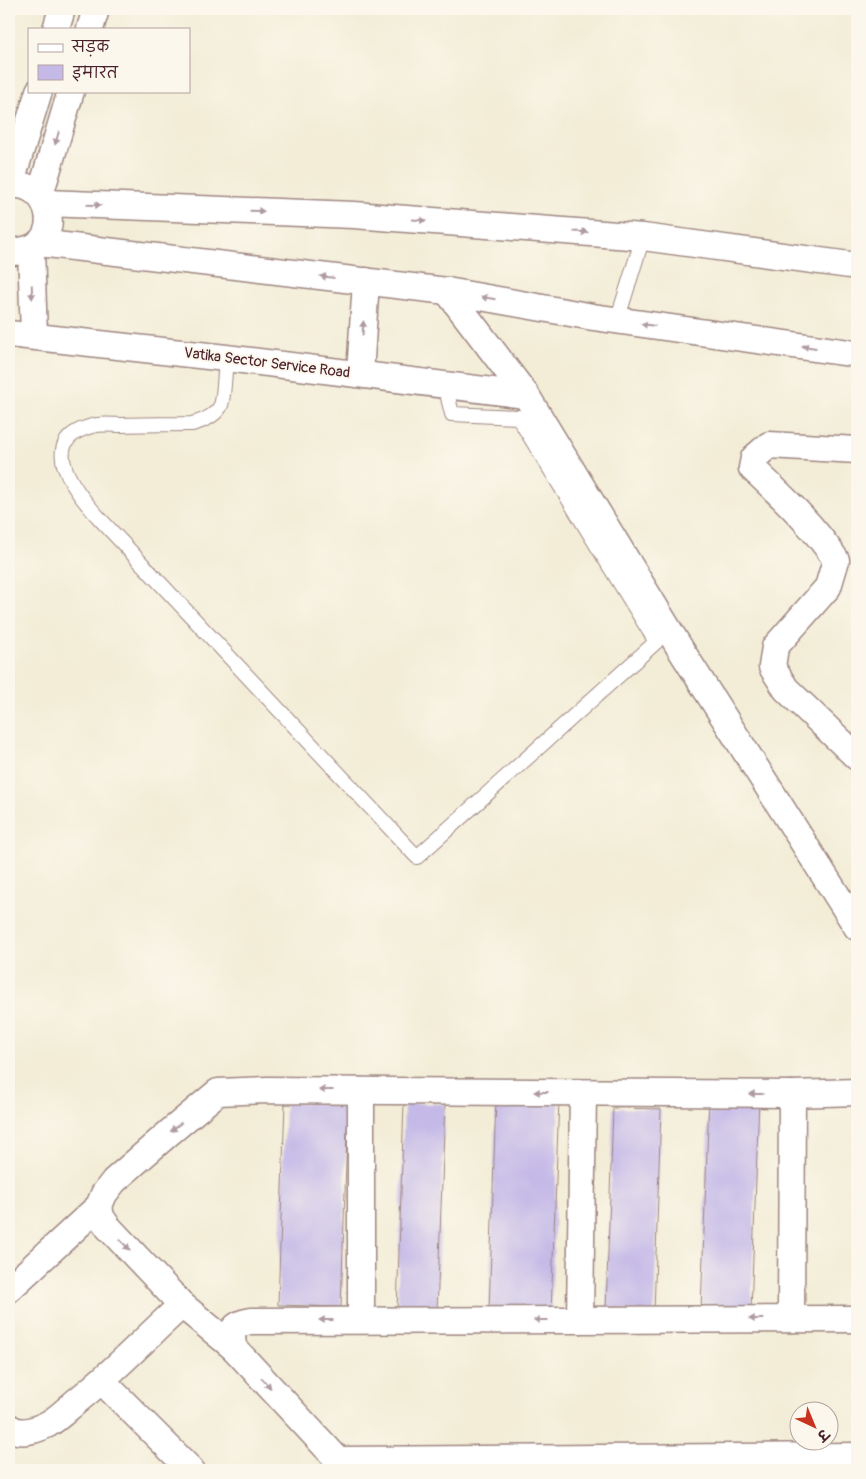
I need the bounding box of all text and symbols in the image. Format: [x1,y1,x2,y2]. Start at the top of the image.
legend [28,28,190,92]
text: सड़क [71,38,110,57]
text: इमारत [72,64,119,83]
one-way arrow [52,131,60,146]
one-way arrow [87,201,103,209]
one-way arrow [249,207,265,215]
one-way arrow [411,216,427,224]
one-way arrow [573,229,589,237]
one-way arrow [318,273,334,281]
one-way arrow [29,285,37,301]
one-way arrow [479,294,495,302]
one-way arrow [359,320,367,336]
one-way arrow [640,321,656,329]
street label: Vatika Sector Service Road [183,343,351,383]
one-way arrow [801,343,817,351]
one-way arrow [318,1086,334,1094]
one-way arrow [533,1088,549,1096]
one-way arrow [748,1090,764,1098]
one-way arrow [170,1121,183,1132]
one-way arrow [119,1238,131,1250]
one-way arrow [748,1315,764,1323]
one-way arrow [318,1316,334,1324]
one-way arrow [533,1316,549,1324]
one-way arrow [260,1377,272,1389]
north arrow [788,1402,838,1452]
text: उ [812,1424,833,1446]

